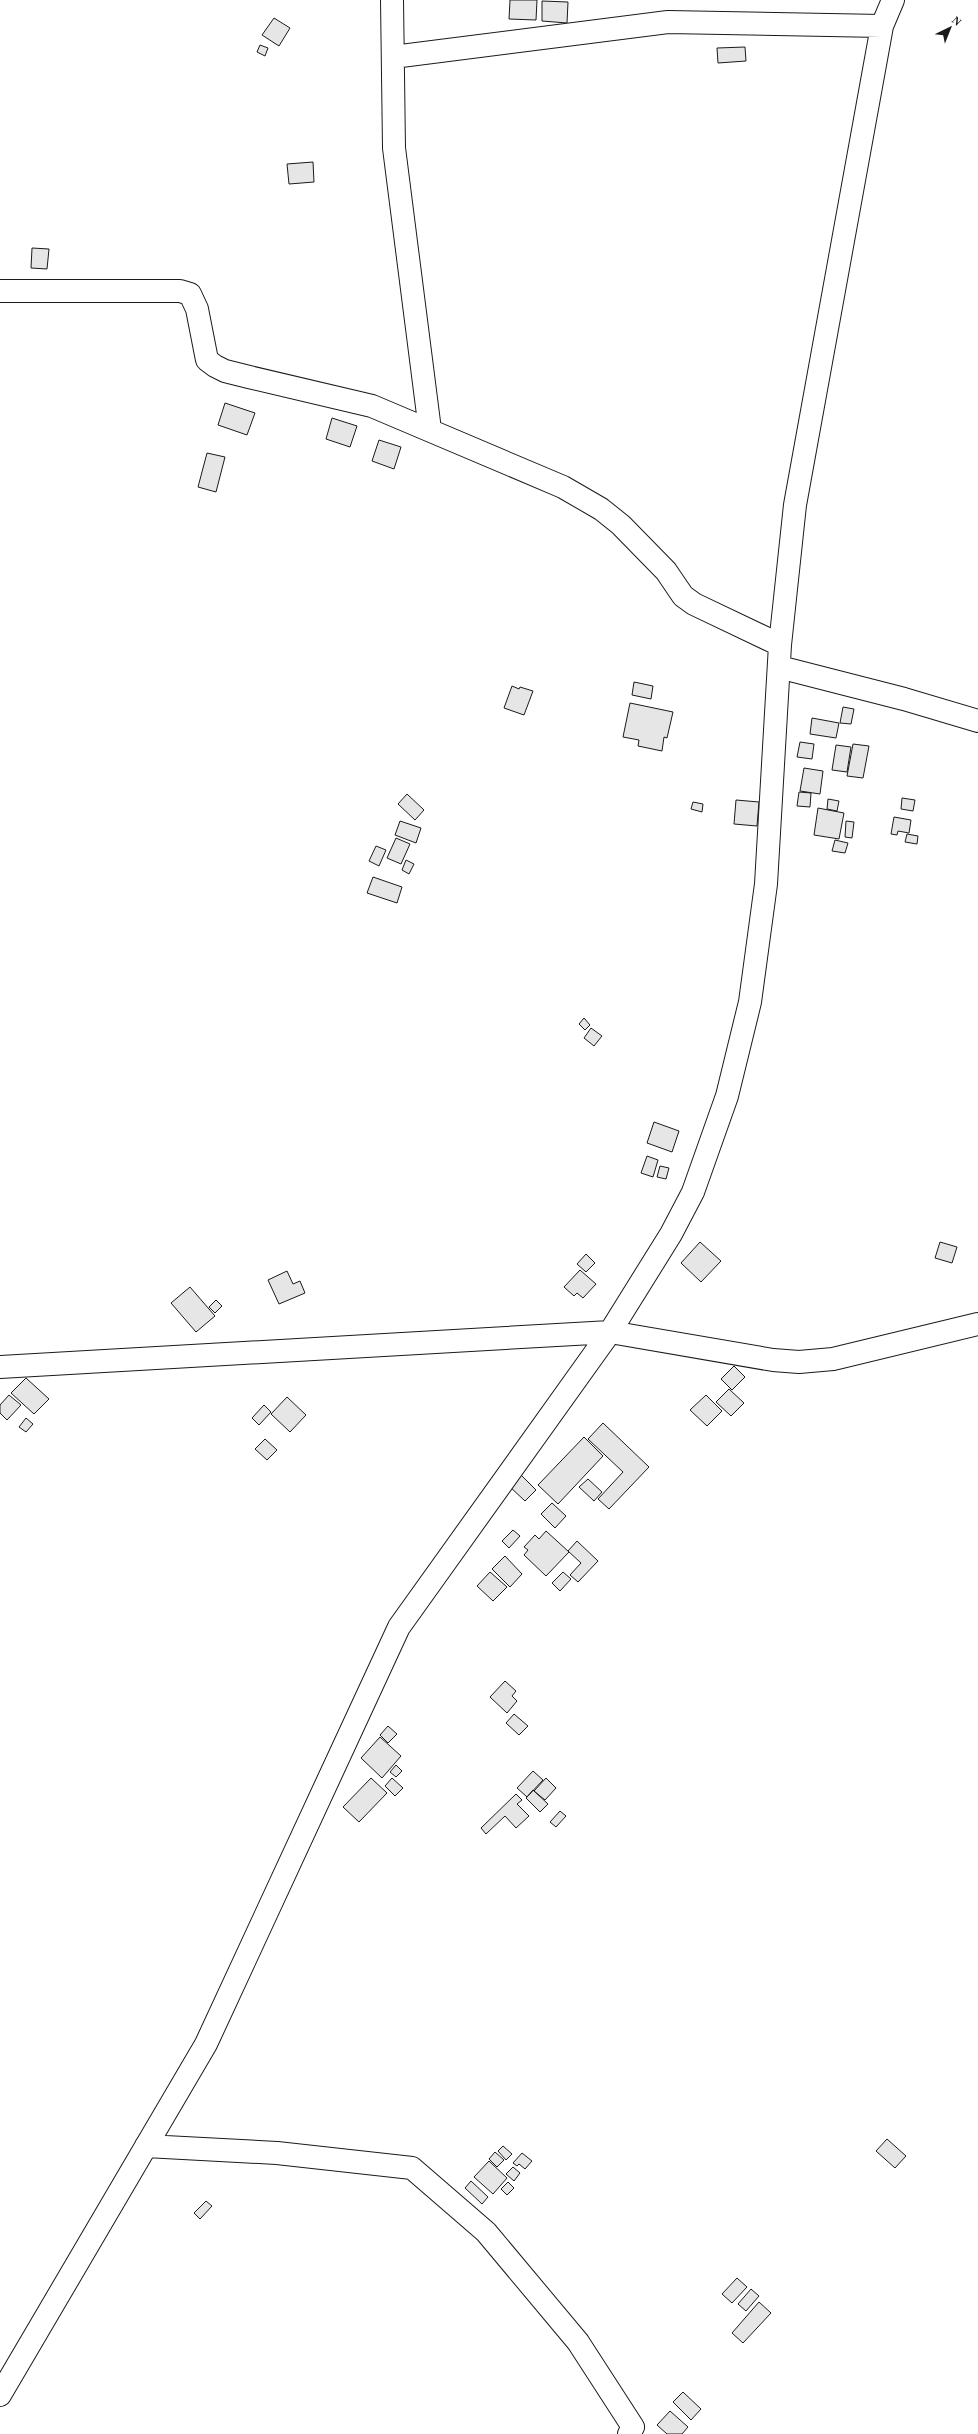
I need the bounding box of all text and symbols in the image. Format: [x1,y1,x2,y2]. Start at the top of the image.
north arrow [930,8,970,48]
text: N [950,14,964,28]

